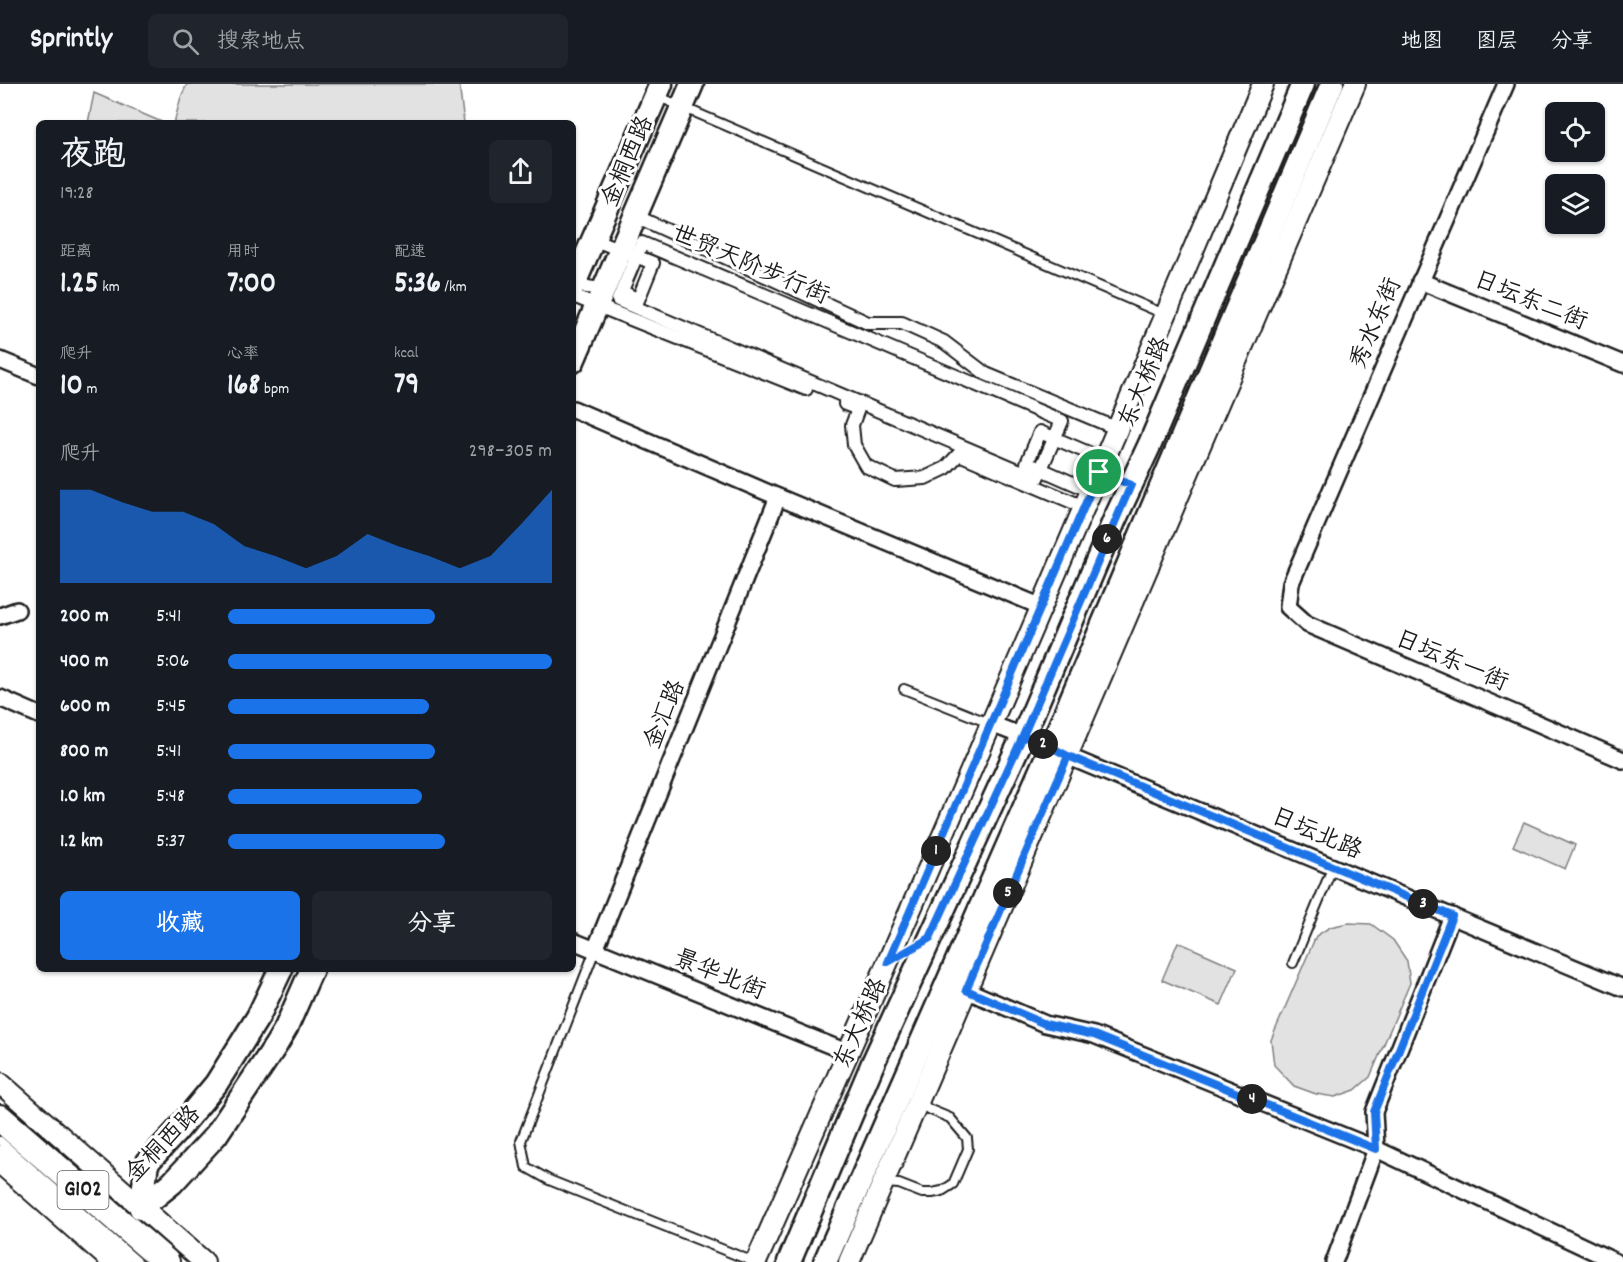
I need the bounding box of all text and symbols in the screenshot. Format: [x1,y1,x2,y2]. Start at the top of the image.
search box [148,14,568,68]
text: Sprintly [30,21,112,61]
icon: search [169,25,202,58]
text: 搜索地点 [217,27,305,58]
text: 地图 [1401,28,1443,58]
text: 图层 [1476,28,1518,58]
text: 分享 [1551,28,1593,58]
map controls [1545,102,1605,234]
button: locate [1545,102,1605,162]
street label: 金桐西路 [595,111,663,213]
text: 夜跑 [60,134,126,181]
button: share [489,140,552,203]
button: layers [1545,174,1605,234]
text: 19:28 [60,180,94,208]
street label: 世贸天阶步行街 [666,218,834,314]
text: 距离 [60,241,92,264]
text: 用时 [227,241,259,264]
text: 配速 [394,241,426,264]
text: 1.25 [60,264,99,307]
text: 7:00 [227,264,276,307]
text: 5:36 [394,264,441,307]
street label: 日坛东二街 [1468,264,1592,340]
street label: 秀水东街 [1343,273,1411,375]
text: km [99,276,120,299]
text: /km [441,276,467,299]
street label: 东大桥路 [1112,332,1180,434]
text: kcal [394,342,418,365]
text: 爬升 [60,343,92,366]
text: 心率 [227,343,259,366]
text: 79 [394,365,419,408]
text: 10 [60,366,83,409]
text: 168 [227,366,260,409]
text: m [83,378,98,401]
text: bpm [260,378,289,401]
text: 298–305 m [469,438,552,466]
text: 爬升 [60,441,100,469]
pin [1073,446,1124,497]
icon: arrive [1082,455,1115,488]
pin: 6 [1092,524,1122,554]
text: 6 [1103,527,1111,550]
text: 200 m [60,603,109,631]
text: 5:41 [156,603,181,631]
street label: 日坛东一街 [1389,623,1513,701]
text: 400 m [60,648,108,676]
text: 5:06 [156,648,189,676]
street label: 金汇路 [637,675,695,755]
text: 600 m [60,693,110,721]
text: 5:45 [156,693,186,721]
pin: 2 [1028,729,1058,759]
text: 2 [1040,732,1047,755]
text: 800 m [60,738,108,766]
text: 5:41 [156,738,181,766]
text: 1.0 km [60,783,105,811]
text: 5:48 [156,783,185,811]
street label: 日坛北路 [1265,801,1367,869]
text: 1.2 km [60,828,103,856]
text: 5:37 [156,828,185,856]
pin: 1 [921,836,951,866]
text: 1 [934,839,938,862]
pin: 5 [993,878,1023,908]
text: 5 [1004,881,1012,904]
pin: 3 [1408,889,1438,919]
button: 收藏 [60,891,300,960]
button: 分享 [312,891,552,960]
text: 3 [1419,892,1427,915]
street label: 景华北街 [668,942,770,1010]
street label: 东大桥路 [827,973,897,1075]
pin: 4 [1237,1084,1267,1114]
text: 4 [1249,1087,1255,1110]
street label: 金桐西路 [118,1099,210,1191]
road number: G102 [58,1171,109,1209]

